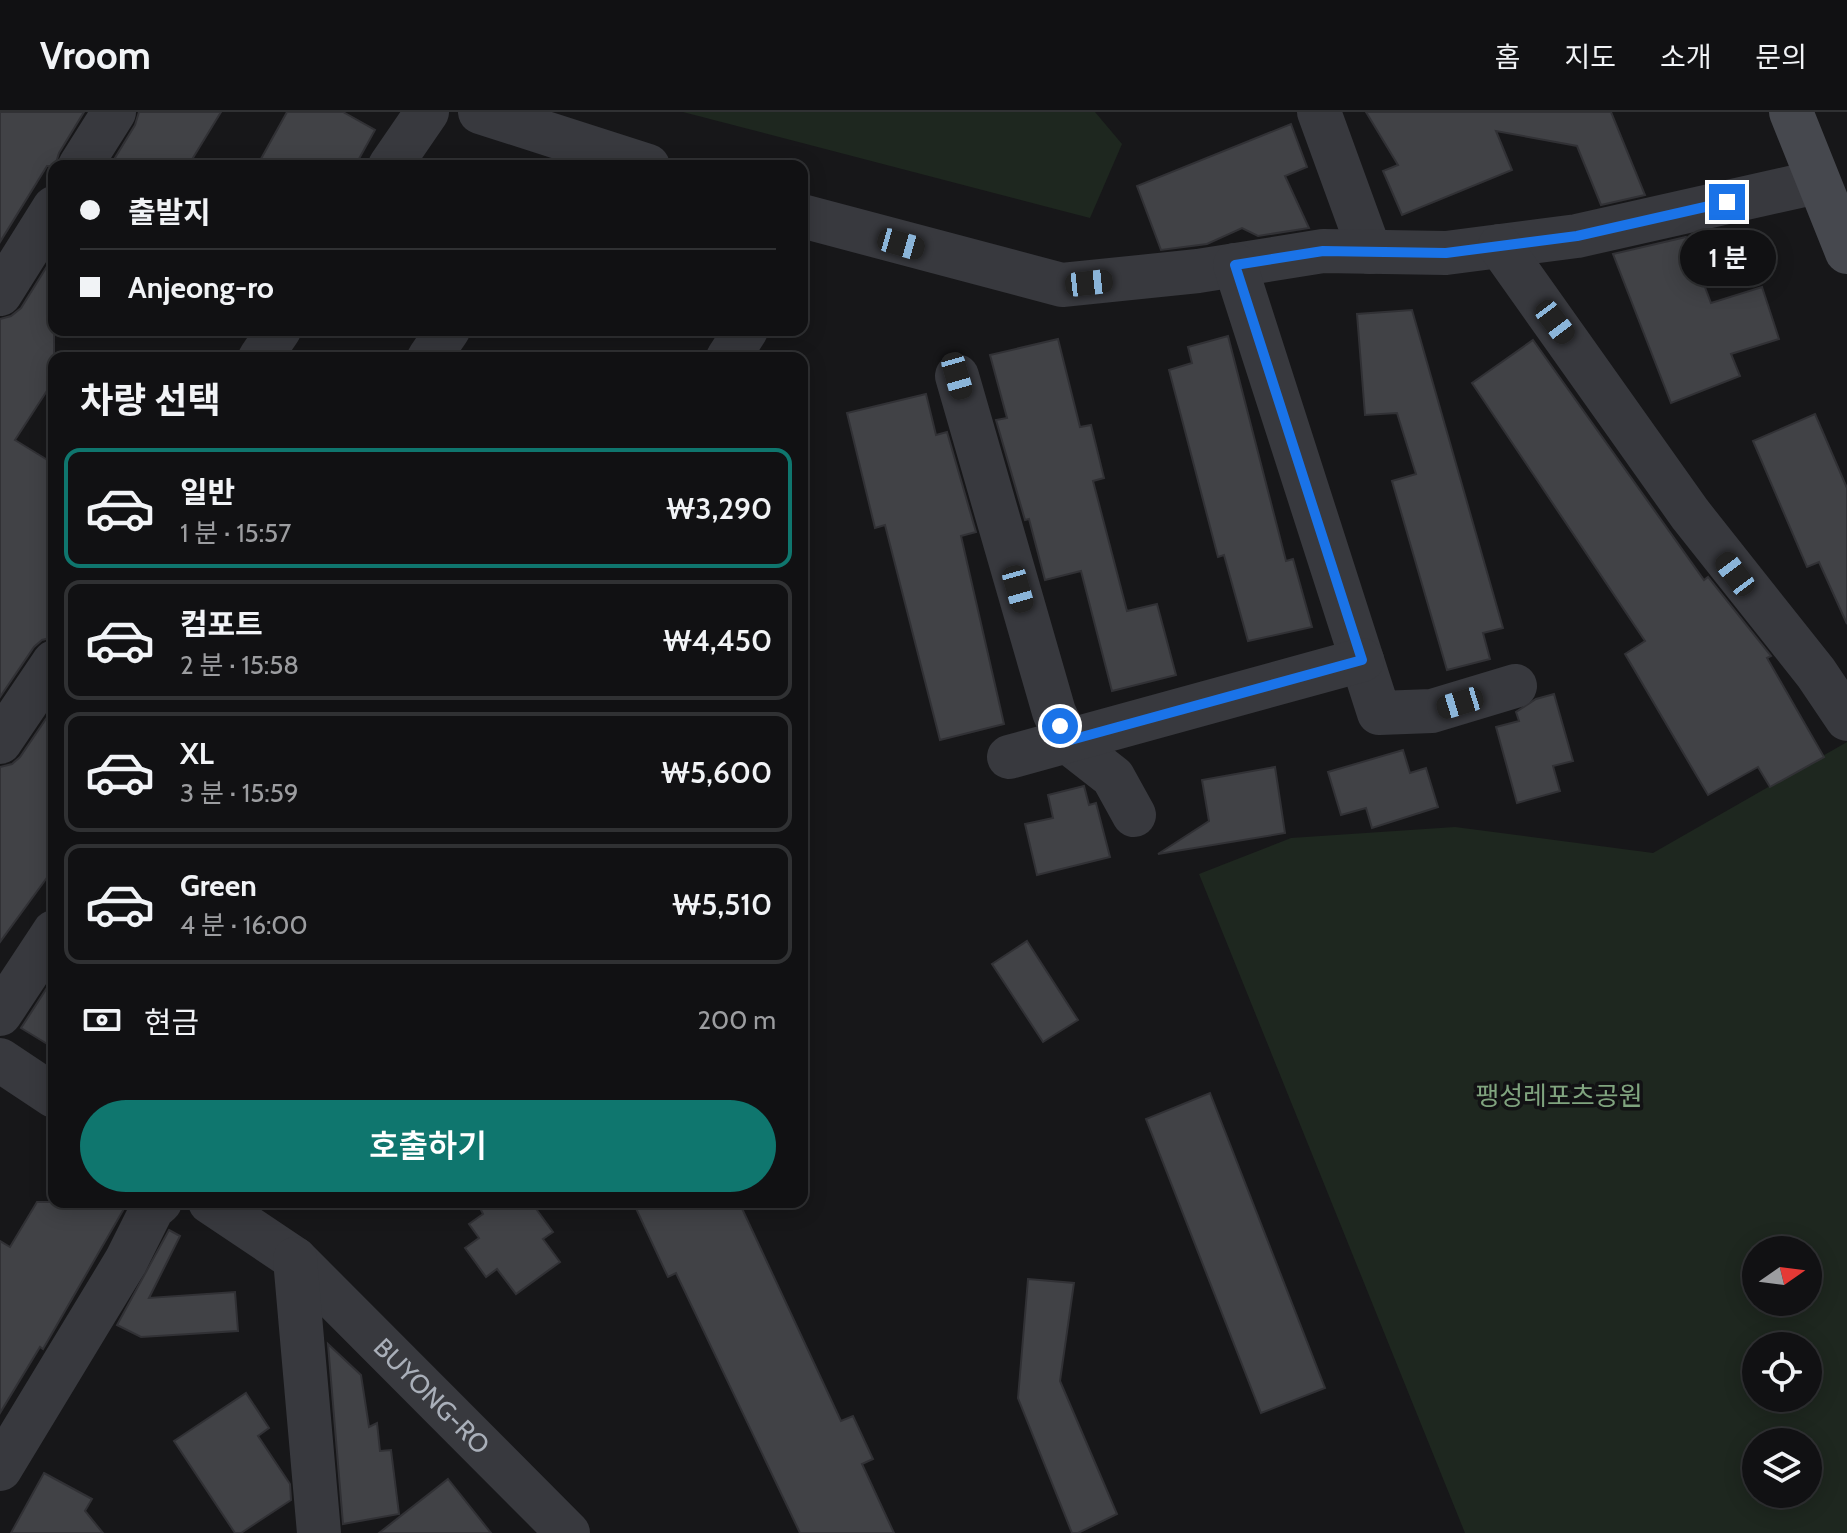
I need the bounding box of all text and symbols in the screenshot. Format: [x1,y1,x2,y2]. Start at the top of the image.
text: Vroom [40,32,151,79]
text: 홈 [1495,40,1520,74]
text: 지도 [1564,40,1616,74]
text: 소개 [1660,40,1711,74]
text: 문의 [1755,40,1807,74]
route end [1709,184,1745,220]
text: 출발지 [128,194,211,231]
car [875,226,927,262]
callout: 1 분 [1679,230,1775,286]
text: 1 분 [1709,242,1747,274]
text: Anjeong-ro [128,269,274,306]
car [1064,269,1114,297]
car [1531,296,1579,348]
car [939,350,975,402]
text: 차량 선택 [80,378,221,422]
icon: car [84,472,156,544]
text: 일반 [180,474,235,511]
text: ₩3,290 [666,490,772,527]
text: 1 분 · 15:57 [180,517,291,549]
car [1711,548,1759,600]
car [1000,563,1036,615]
icon: car [84,604,156,676]
text: 컴포트 [180,606,263,643]
text: ₩4,450 [663,622,772,659]
text: 2 분 · 15:58 [180,649,299,681]
car [1434,685,1486,721]
route start [1042,708,1078,744]
text: XL [180,735,214,772]
icon: car [84,736,156,808]
text: ₩5,600 [661,754,772,791]
text: 3 분 · 15:59 [180,777,299,809]
text: Green [180,867,257,904]
icon: car [84,868,156,940]
text: ₩5,510 [672,886,772,923]
text: 4 분 · 16:00 [180,909,308,941]
icon: cash [80,998,124,1042]
text: 현금 [144,1004,199,1041]
text: 200 m [697,1004,776,1036]
park label: 팽성레포츠공원 [1475,1080,1643,1112]
button: 호출하기 [80,1100,776,1192]
north arrow [1742,1236,1822,1316]
map controls [1742,1236,1822,1508]
street label: BUYONG-RO [367,1331,496,1461]
button: locate [1742,1332,1822,1412]
button: layers [1742,1428,1822,1508]

